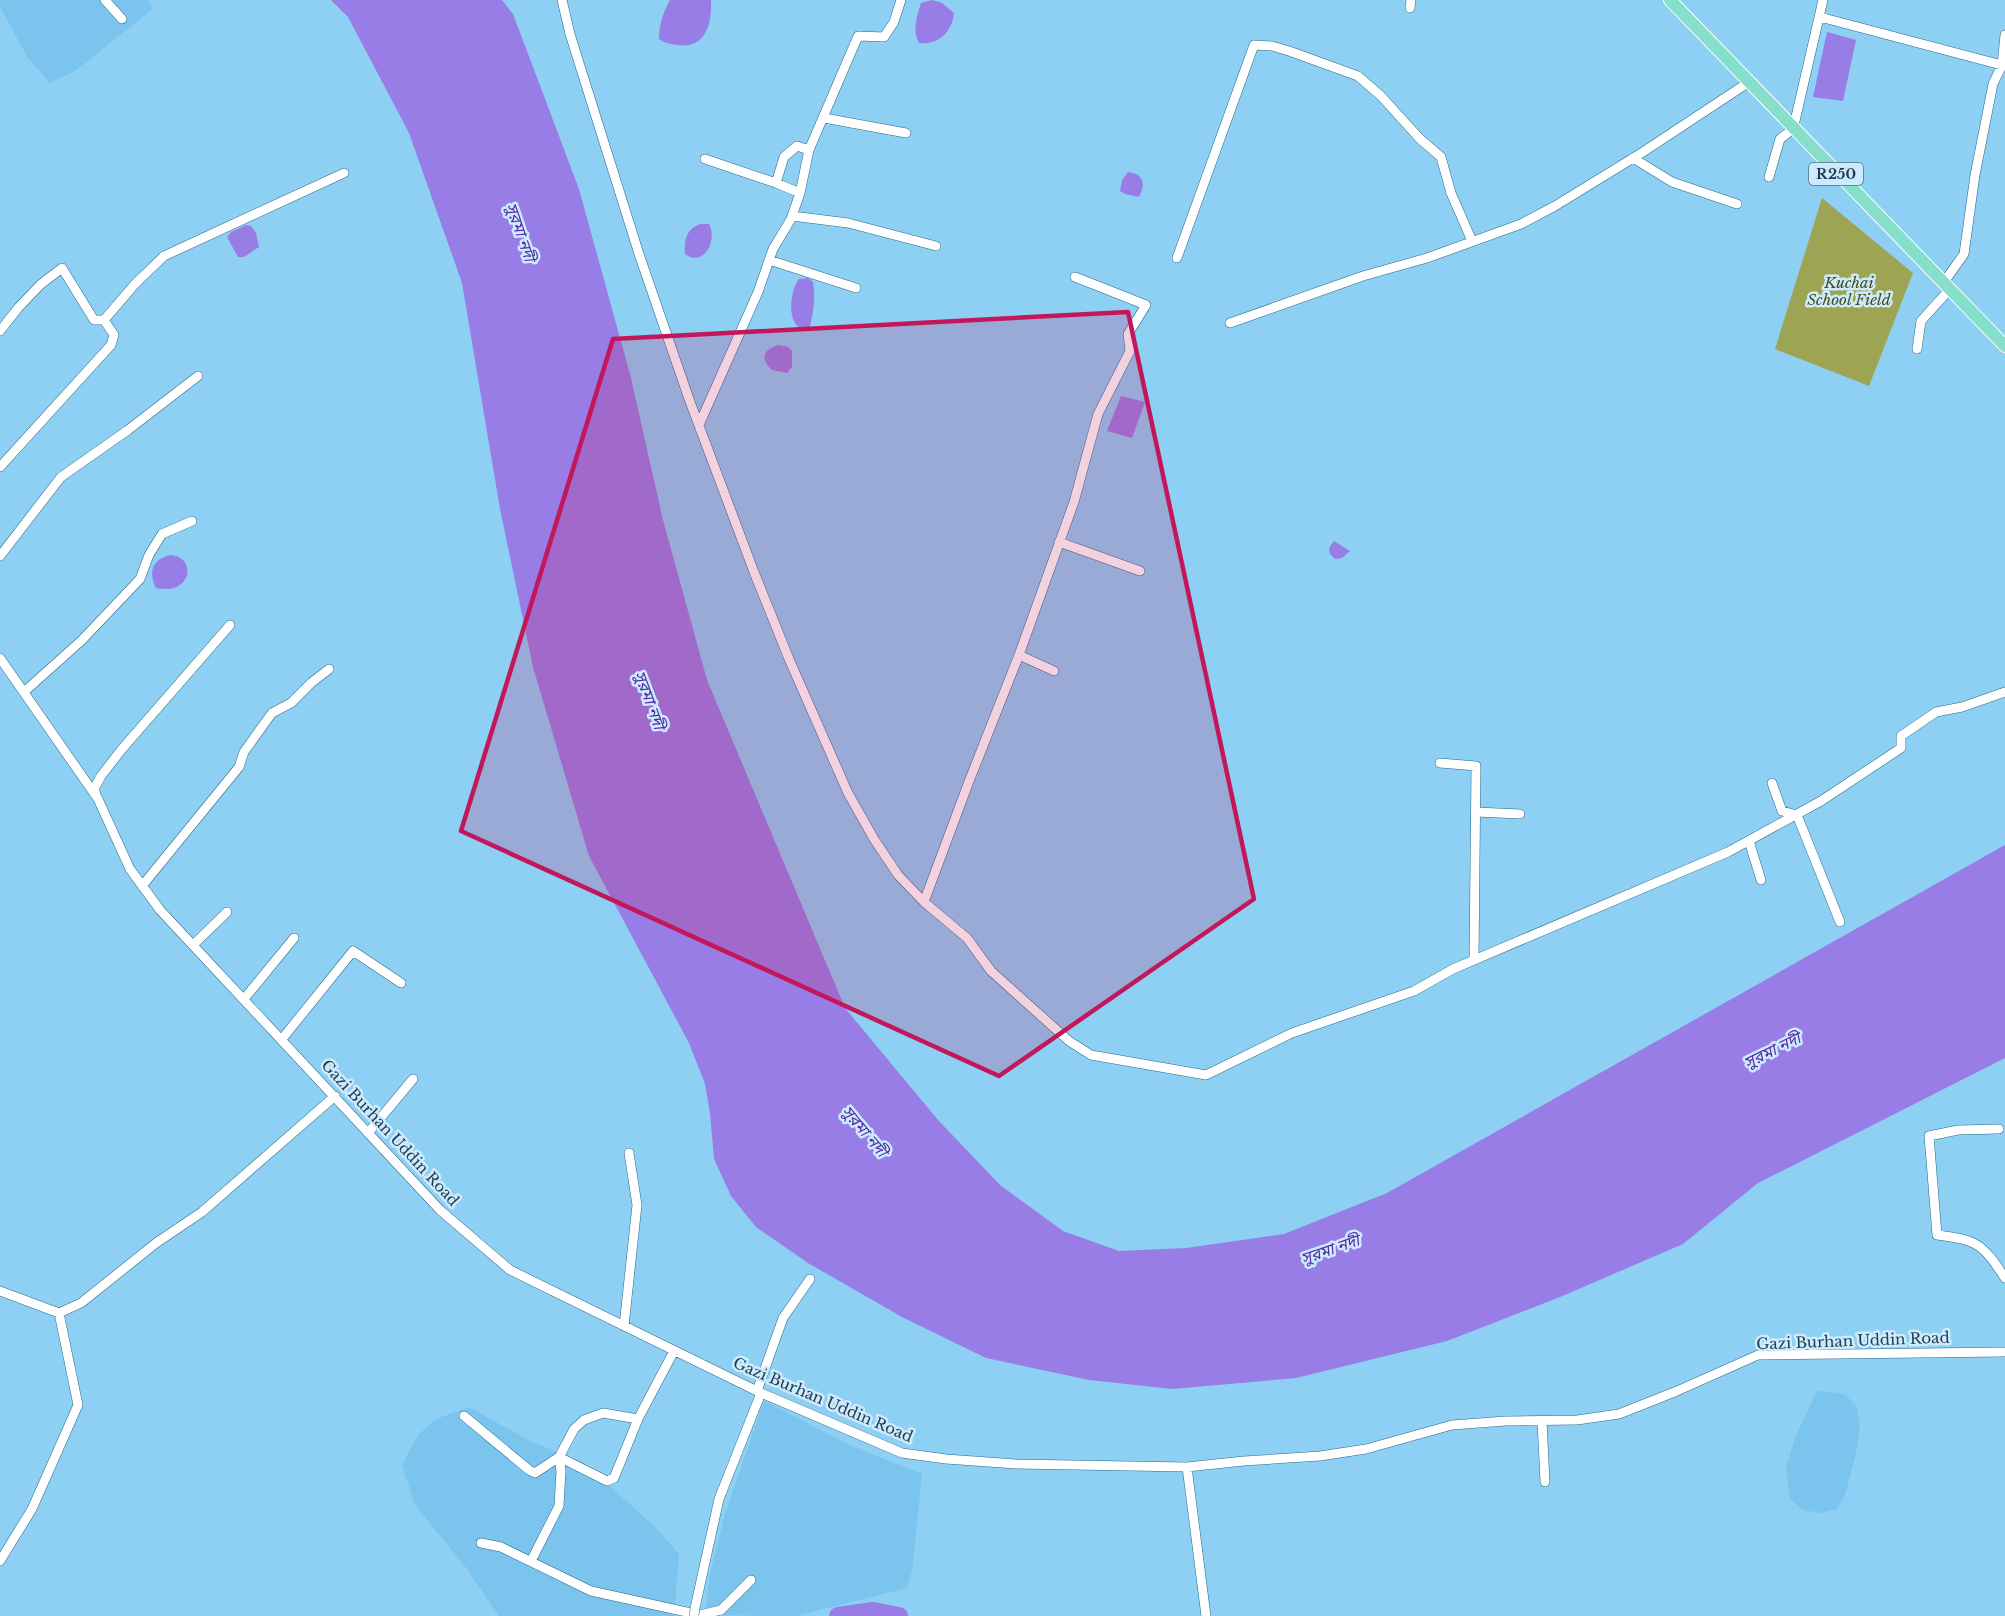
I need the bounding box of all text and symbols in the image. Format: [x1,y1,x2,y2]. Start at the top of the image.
road number: R250 [1809,163,1863,185]
water label: সুরমা নদী [502,200,541,267]
park label: Kuchai School Field [1807,273,1891,309]
water label: সুরমা নদী [630,668,671,735]
water label: সুরমা নদী [1740,1027,1806,1072]
street label: Gazi Burhan Uddin Road [317,1055,463,1210]
water label: সুরমা নদী [838,1101,894,1163]
water label: সুরমা নদী [1298,1229,1365,1268]
street label: Gazi Burhan Uddin Road [1756,1328,1950,1353]
street label: Gazi Burhan Uddin Road [730,1353,916,1446]

